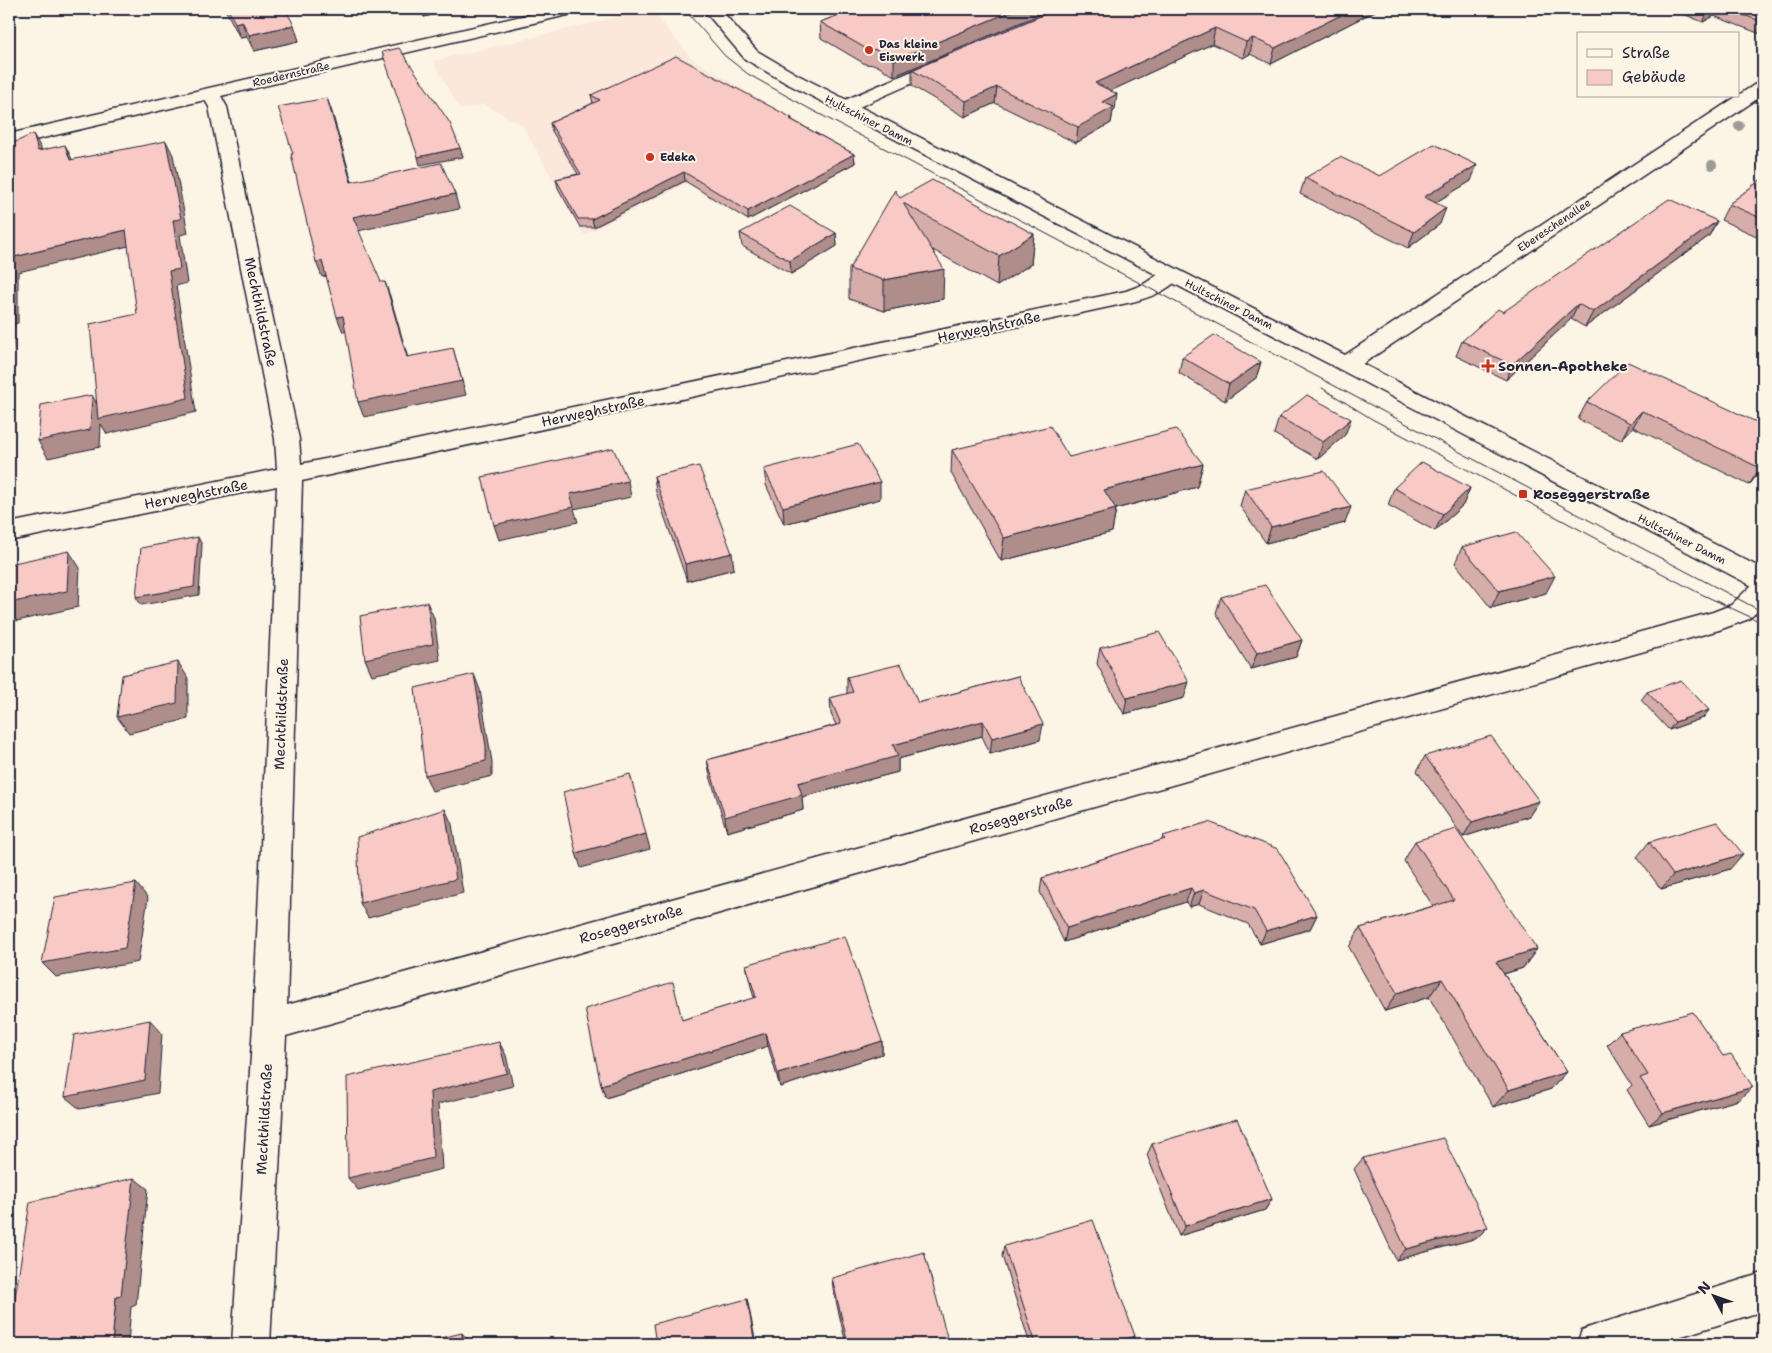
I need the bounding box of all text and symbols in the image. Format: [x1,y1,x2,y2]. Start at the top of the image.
legend [1577,32,1740,98]
place label: Das kleine Eiswerk [879,37,938,65]
text: Straße [1622,43,1670,63]
marker: Das kleine Eiswerk [863,44,875,56]
street label: Roedernstraße [251,58,331,91]
text: Gebäude [1622,67,1686,87]
street label: Hultschiner Damm [822,92,916,149]
place label: Edeka [660,150,696,165]
marker: Edeka [644,151,656,163]
street label: Ebereschenallee [1515,195,1594,256]
street label: Mechthildstraße [241,255,281,369]
street label: Hultschiner Damm [1182,276,1276,333]
street label: Herweghstraße [936,307,1042,347]
place label: Sonnen-Apotheke [1498,357,1628,375]
marker: Sonnen-Apotheke [1482,360,1494,372]
street label: Herweghstraße [540,391,646,431]
street label: Herweghstraße [143,475,249,513]
place label: Roseggerstraße [1533,485,1650,503]
marker: Roseggerstraße [1517,488,1529,500]
street label: Hultschiner Damm [1635,511,1729,568]
street label: Mechthildstraße [270,658,292,770]
street label: Roseggerstraße [967,792,1075,838]
street label: Roseggerstraße [577,901,685,947]
street label: Mechthildstraße [252,1063,276,1175]
north arrow [1690,1270,1740,1320]
text: N [1694,1277,1715,1298]

